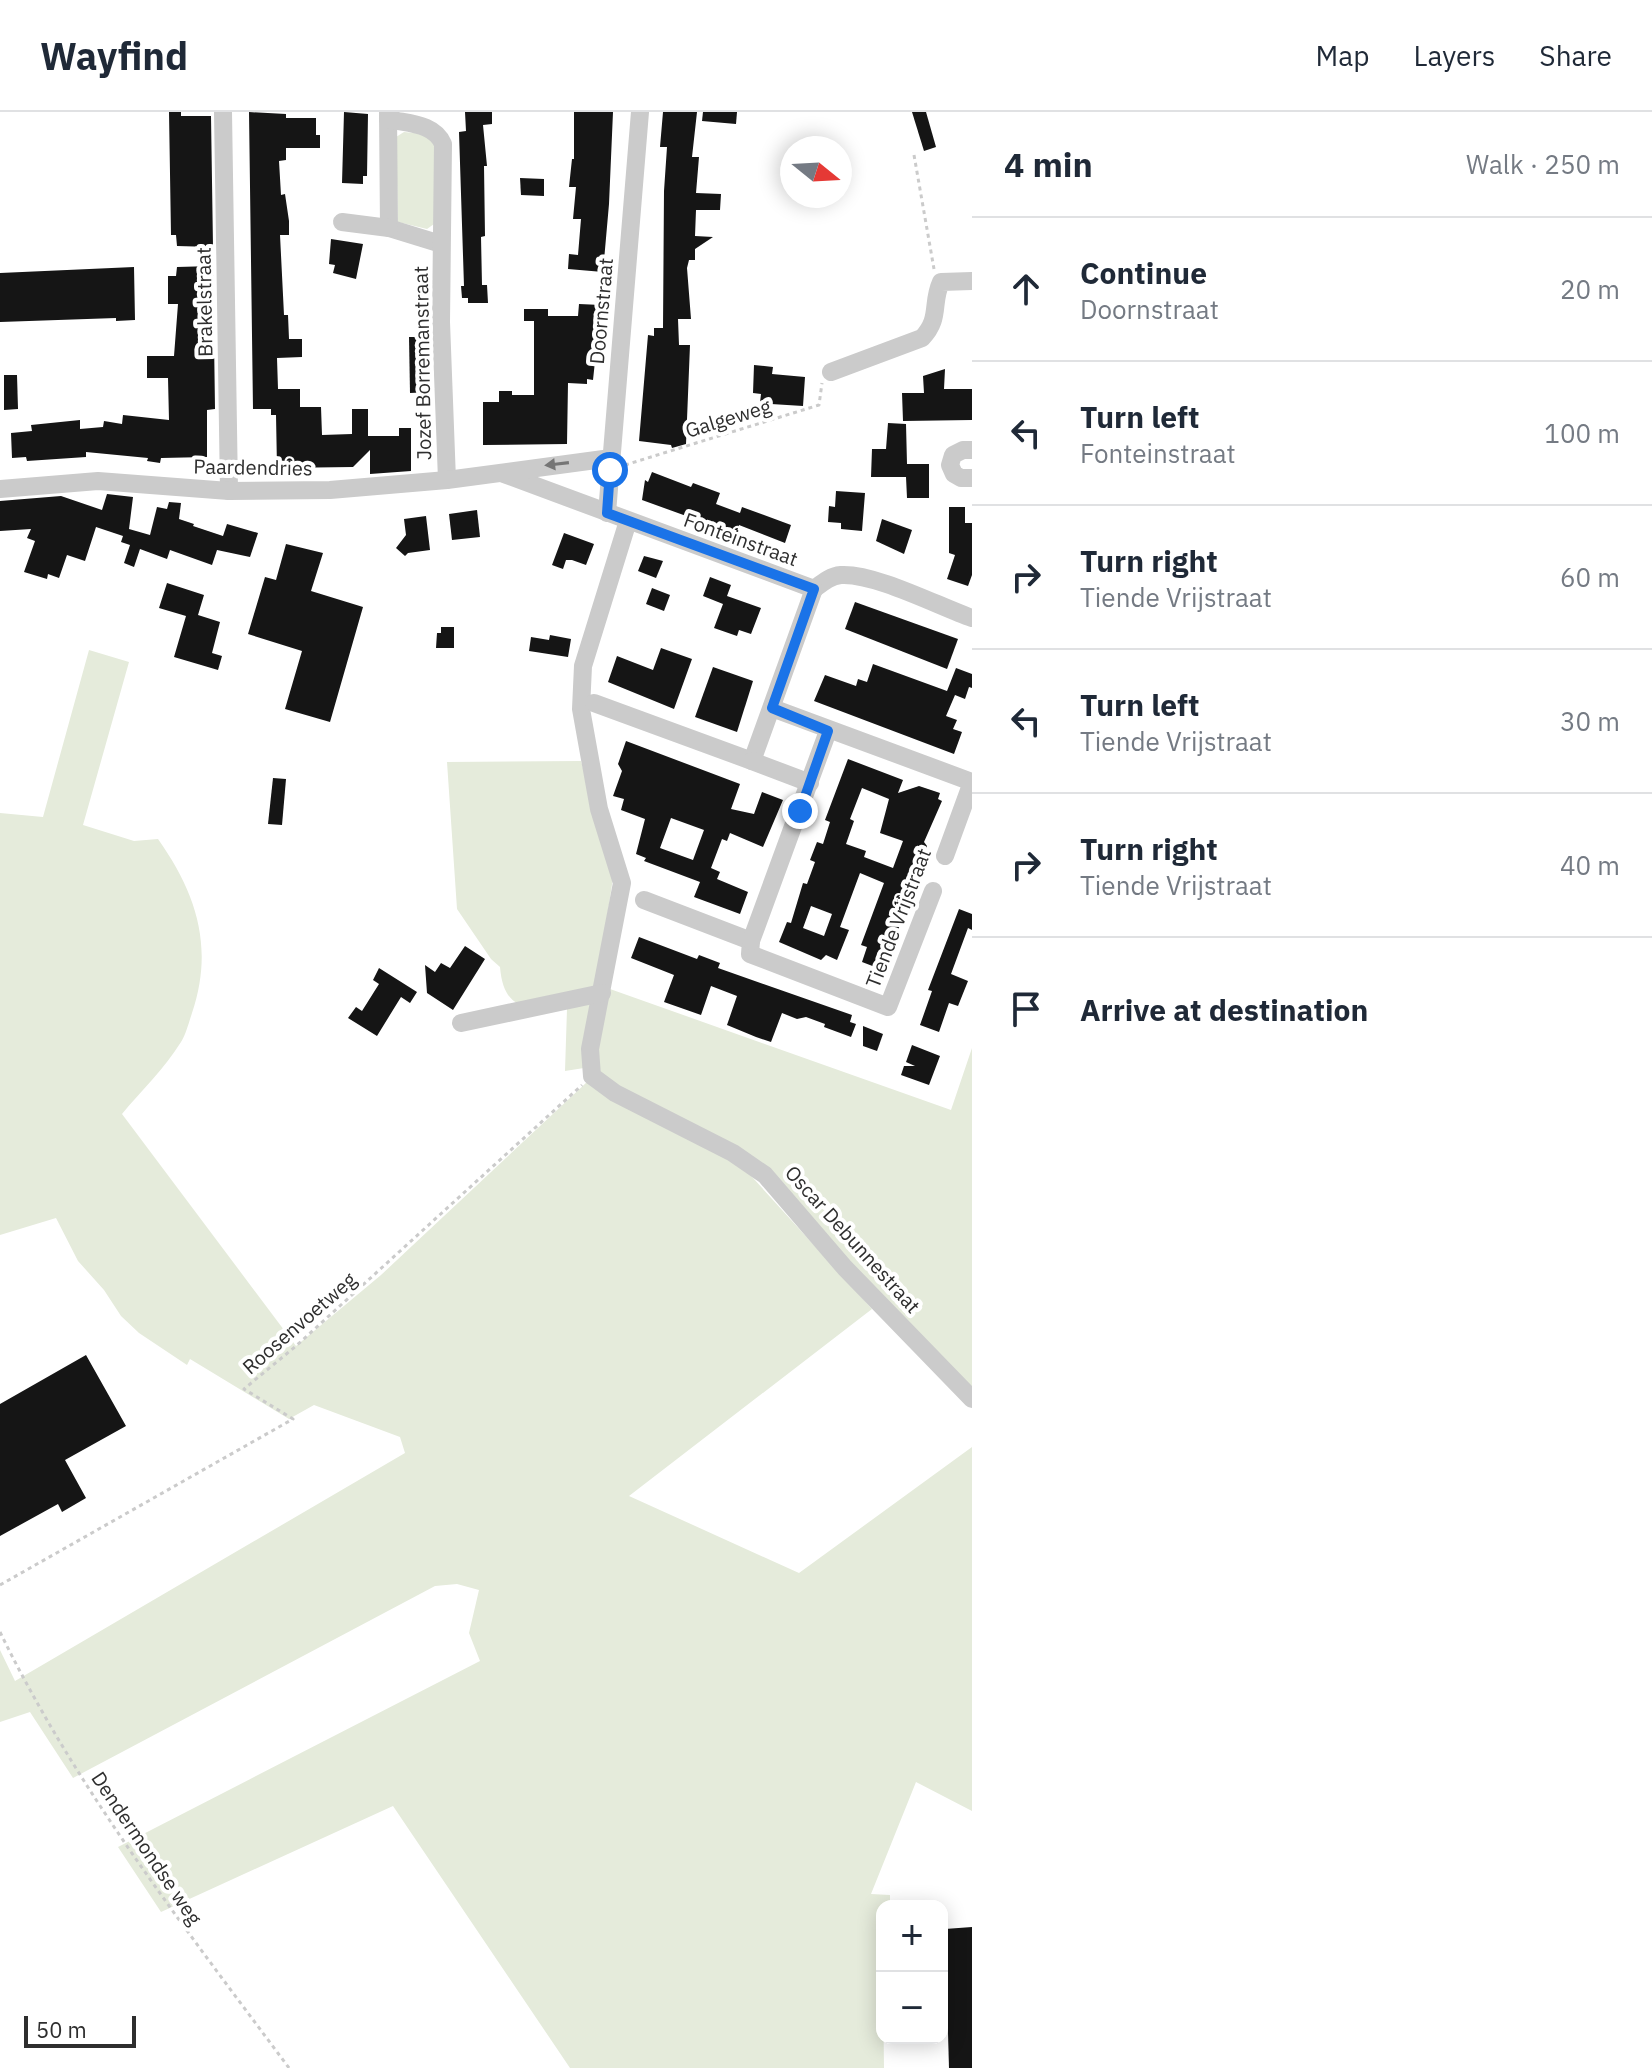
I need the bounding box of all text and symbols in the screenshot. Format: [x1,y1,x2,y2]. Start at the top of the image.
text: Wayfind [40,31,188,80]
text: Map [1315,37,1369,74]
text: Layers [1413,37,1495,74]
text: Share [1539,37,1612,74]
north arrow [780,136,852,208]
text: 4 min [1004,142,1093,186]
text: Walk · 250 m [1466,147,1620,181]
street label: Brakelstraat [190,247,218,357]
text: Continue [1080,253,1207,292]
street label: Doornstraat [583,257,619,365]
street label: Jozef Borremanstraat [407,266,437,460]
icon: ahead [1004,267,1048,311]
text: 20 m [1560,272,1620,306]
text: Doornstraat [1080,292,1219,326]
street label: Galgeweg [682,392,775,444]
text: Turn left [1080,397,1199,436]
icon: left [1004,411,1048,455]
text: 100 m [1544,416,1620,450]
text: Fonteinstraat [1080,436,1236,470]
street label: Paardendries [193,452,313,482]
route start [592,452,628,488]
one-way arrow [544,458,569,471]
street label: Fonteinstraat [680,506,802,572]
text: Turn right [1080,541,1218,580]
icon: right [1004,555,1048,599]
text: 60 m [1560,560,1620,594]
text: Tiende Vrijstraat [1080,580,1272,614]
text: Turn left [1080,685,1199,724]
icon: left [1004,699,1048,743]
text: 30 m [1560,704,1620,738]
text: Tiende Vrijstraat [1080,724,1272,758]
route end [782,793,818,829]
text: Turn right [1080,829,1218,868]
icon: right [1004,843,1048,887]
street label: Tiende Vrijstraat [859,844,937,992]
text: 40 m [1560,848,1620,882]
text: Tiende Vrijstraat [1080,868,1272,902]
icon: arrive [1004,987,1048,1031]
text: Arrive at destination [1080,990,1368,1029]
street label: Oscar Debunnestraat [779,1159,927,1319]
street label: Roosenvoetweg [236,1266,362,1380]
street label: Dendermondse weg [86,1766,209,1930]
map controls [876,1900,948,2044]
button: + [876,1900,948,1972]
button: − [876,1972,948,2044]
scale bar [24,2012,136,2048]
text: 50 m [36,2015,87,2044]

